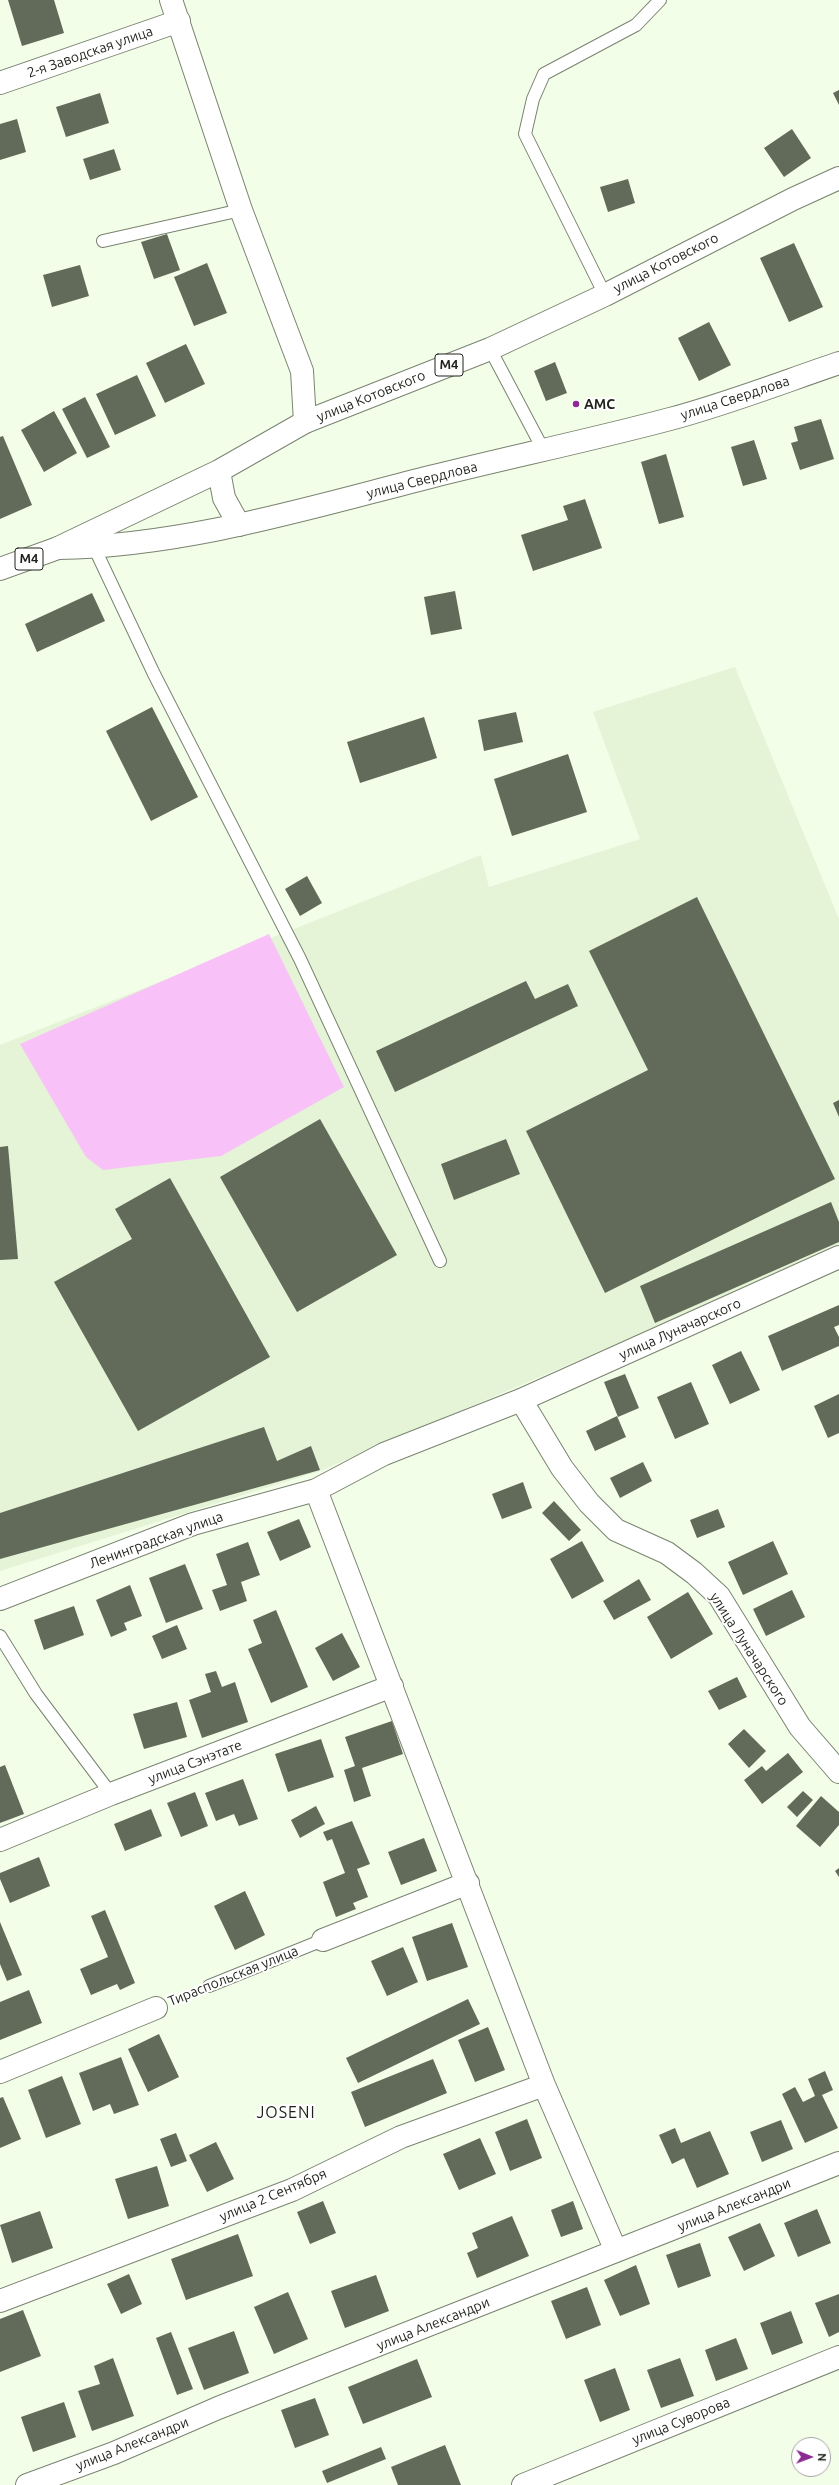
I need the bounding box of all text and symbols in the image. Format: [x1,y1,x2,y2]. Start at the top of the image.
street label: 2-я Заводская улица [25,23,155,81]
street label: улица Котовского [611,229,721,297]
road number: M4 [435,354,463,376]
street label: улица Котовского [314,367,428,425]
street label: улица Свердлова [678,372,792,424]
place label: AMC [584,396,615,412]
marker: AMC [571,399,581,409]
street label: улица Свердлова [365,458,479,502]
road number: M4 [15,548,43,570]
street label: улица Луначарского [617,1295,743,1363]
street label: Ленинградская улица [87,1508,225,1572]
street label: улица Луначарского [706,1589,792,1709]
street label: улица Сэнэтате [146,1736,244,1788]
street label: Тираспольская улица [165,1942,301,2010]
district label: JOSENI [256,2103,316,2123]
street label: улица 2 Сентября [217,2165,329,2225]
street label: улица Александри [675,2175,793,2235]
street label: улица Александри [374,2294,492,2354]
street label: улица Суворова [630,2394,732,2448]
street label: улица Александри [73,2414,191,2474]
north arrow [791,2437,831,2477]
text: N [816,2453,828,2461]

